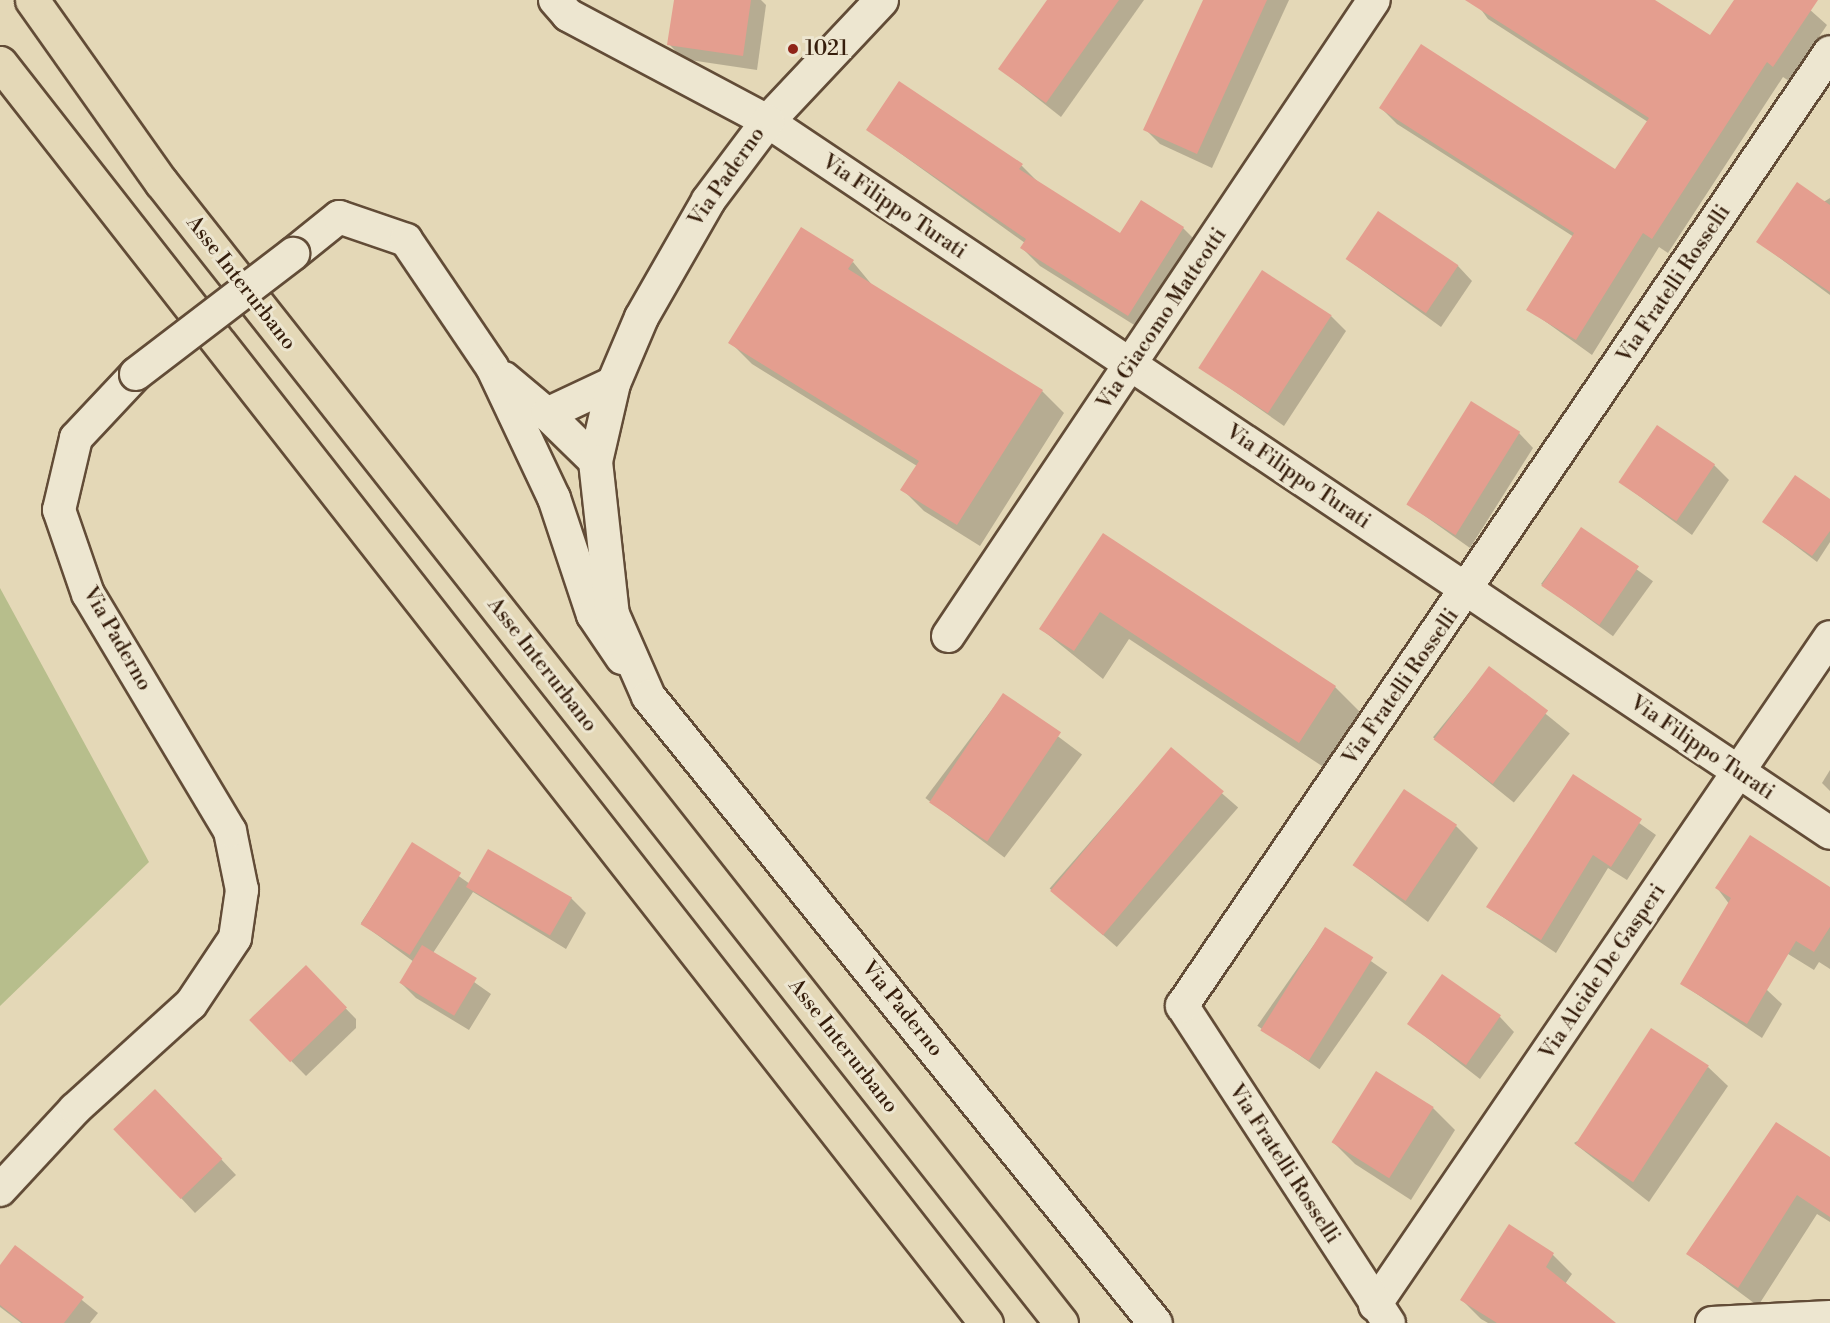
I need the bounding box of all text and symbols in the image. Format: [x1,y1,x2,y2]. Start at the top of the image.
place label: 1021 [805,36,848,62]
marker: 1021 [786,42,800,56]
street label: Via Paderno [683,122,771,232]
street label: Via Filippo Turati [817,149,971,265]
street label: Via Fratelli Rosselli [1612,200,1736,368]
street label: Asse Interurbano [181,211,301,355]
street label: Via Giacomo Matteotti [1092,223,1232,415]
street label: Via Filippo Turati [1221,419,1375,535]
street label: Via Paderno [77,583,157,695]
street label: Asse Interurbano [482,593,602,737]
street label: Via Fratelli Rosselli [1338,604,1464,770]
street label: Via Filippo Turati [1625,690,1779,806]
street label: Via Alcide De Gasperi [1535,879,1671,1065]
street label: Via Paderno [856,956,948,1062]
street label: Asse Interurbano [783,974,903,1118]
street label: Via Fratelli Rosselli [1223,1080,1345,1248]

